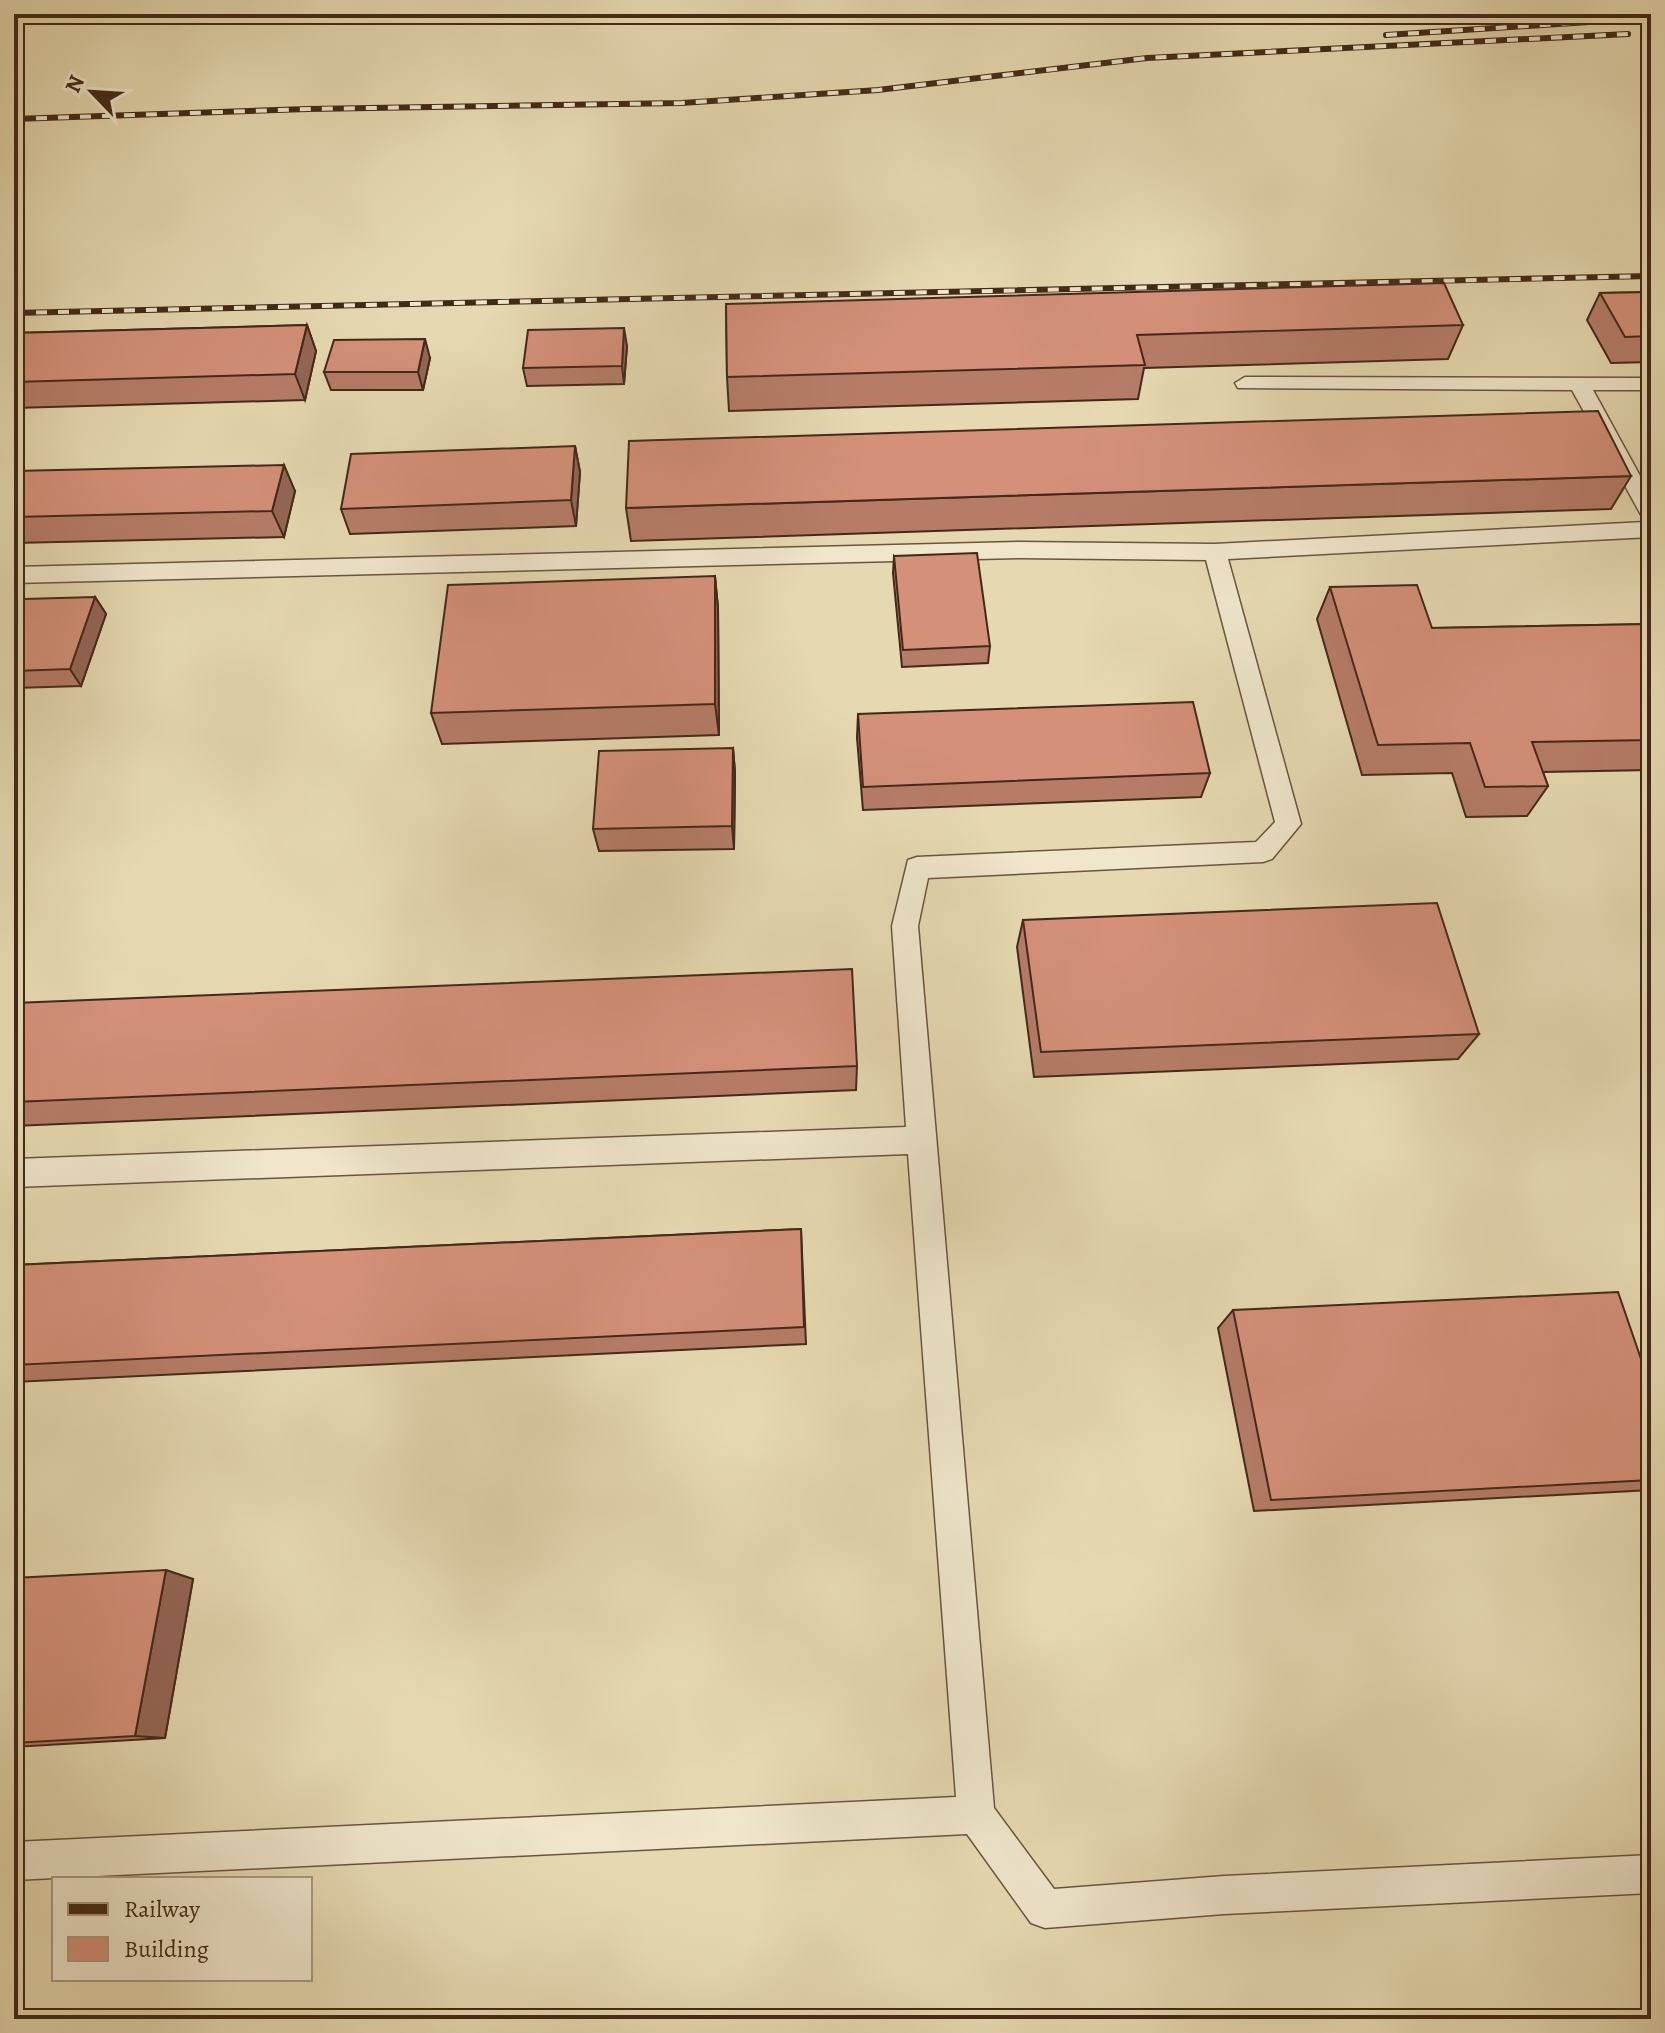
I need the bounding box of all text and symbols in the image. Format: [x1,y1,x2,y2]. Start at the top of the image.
north arrow [52,52,132,132]
text: N [58,70,92,98]
legend [52,1877,312,1981]
text: Railway [124,1893,200,1925]
text: Building [124,1933,209,1965]

